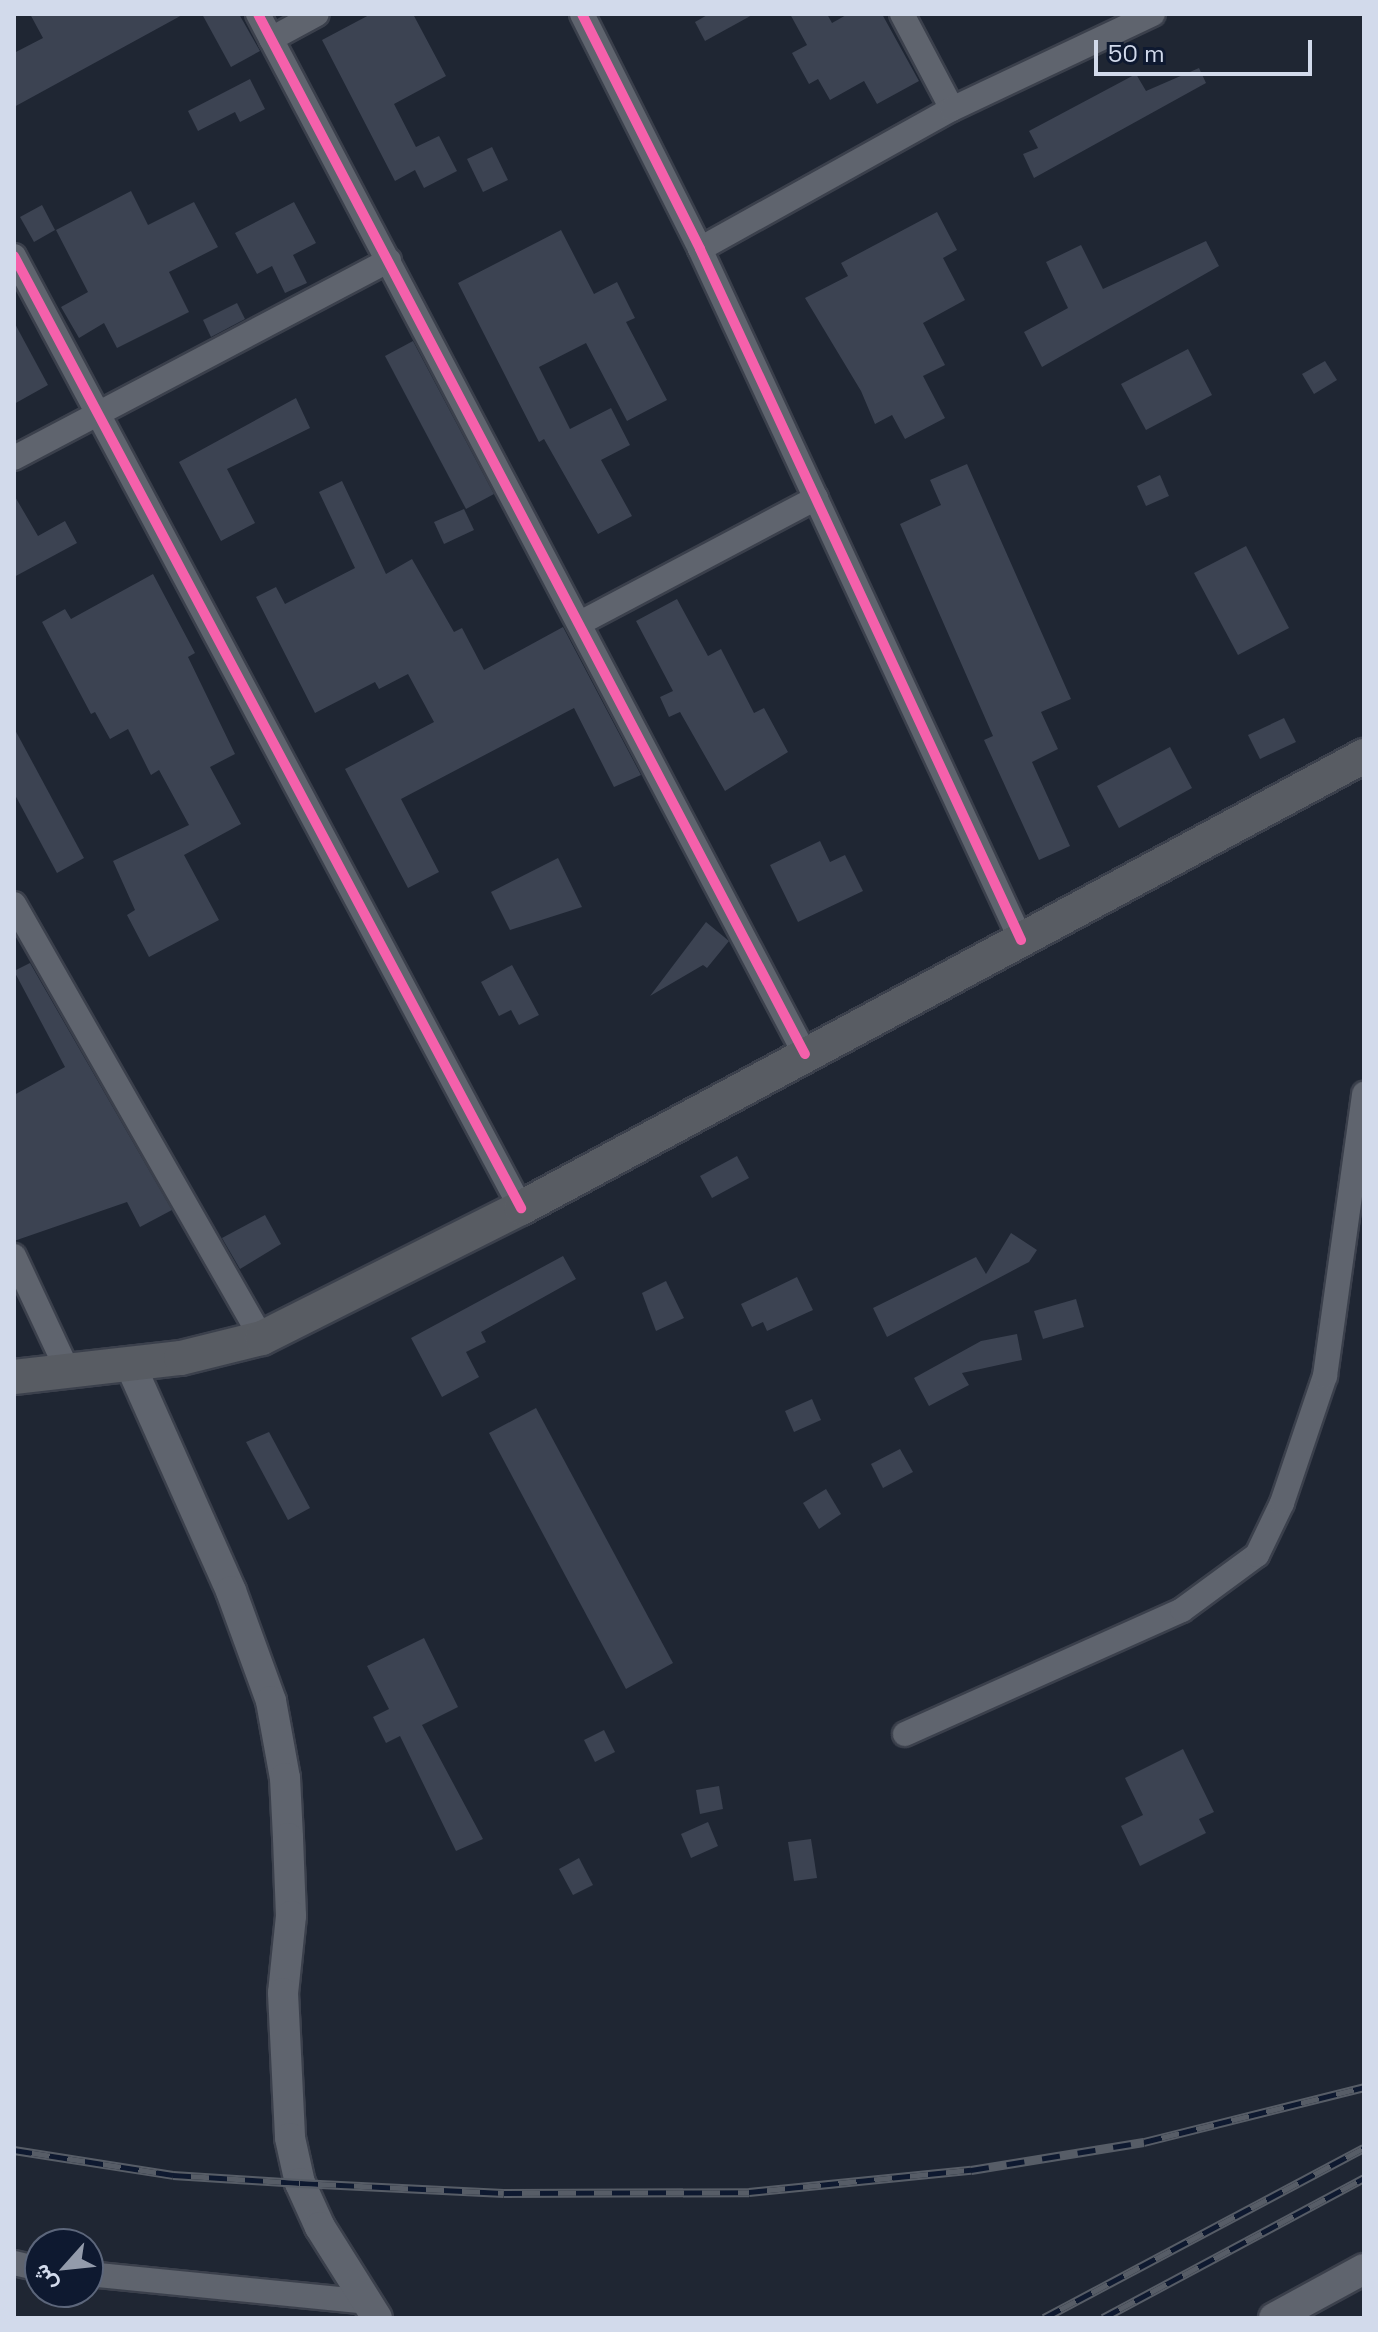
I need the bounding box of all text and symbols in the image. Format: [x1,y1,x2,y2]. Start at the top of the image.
scale bar [1098,24,1316,74]
text: 50 m [1108,38,1165,69]
north arrow [24,2228,104,2308]
text: ش [26,2260,63,2296]

